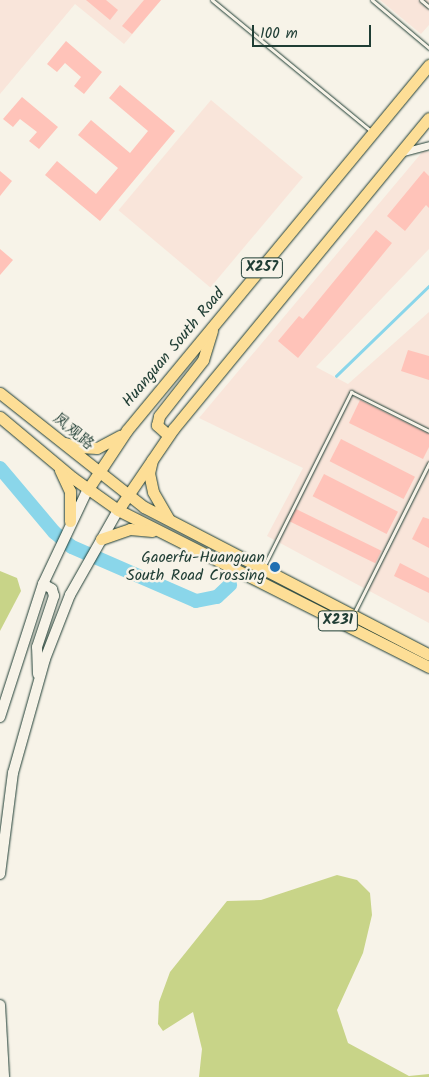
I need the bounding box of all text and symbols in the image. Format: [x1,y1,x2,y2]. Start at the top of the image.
scale bar [254,15,373,47]
text: 100 m [260,22,298,46]
road number: X257 [241,256,283,280]
street label: Huanguan South Road [119,285,229,411]
street label: 凤观路 [48,409,98,455]
place label: Gaoerfu-Huanguan South Road Crossing [126,548,265,586]
marker: Gaoerfu-Huanguan South Road Crossing [269,561,281,573]
road number: X231 [317,608,359,634]

